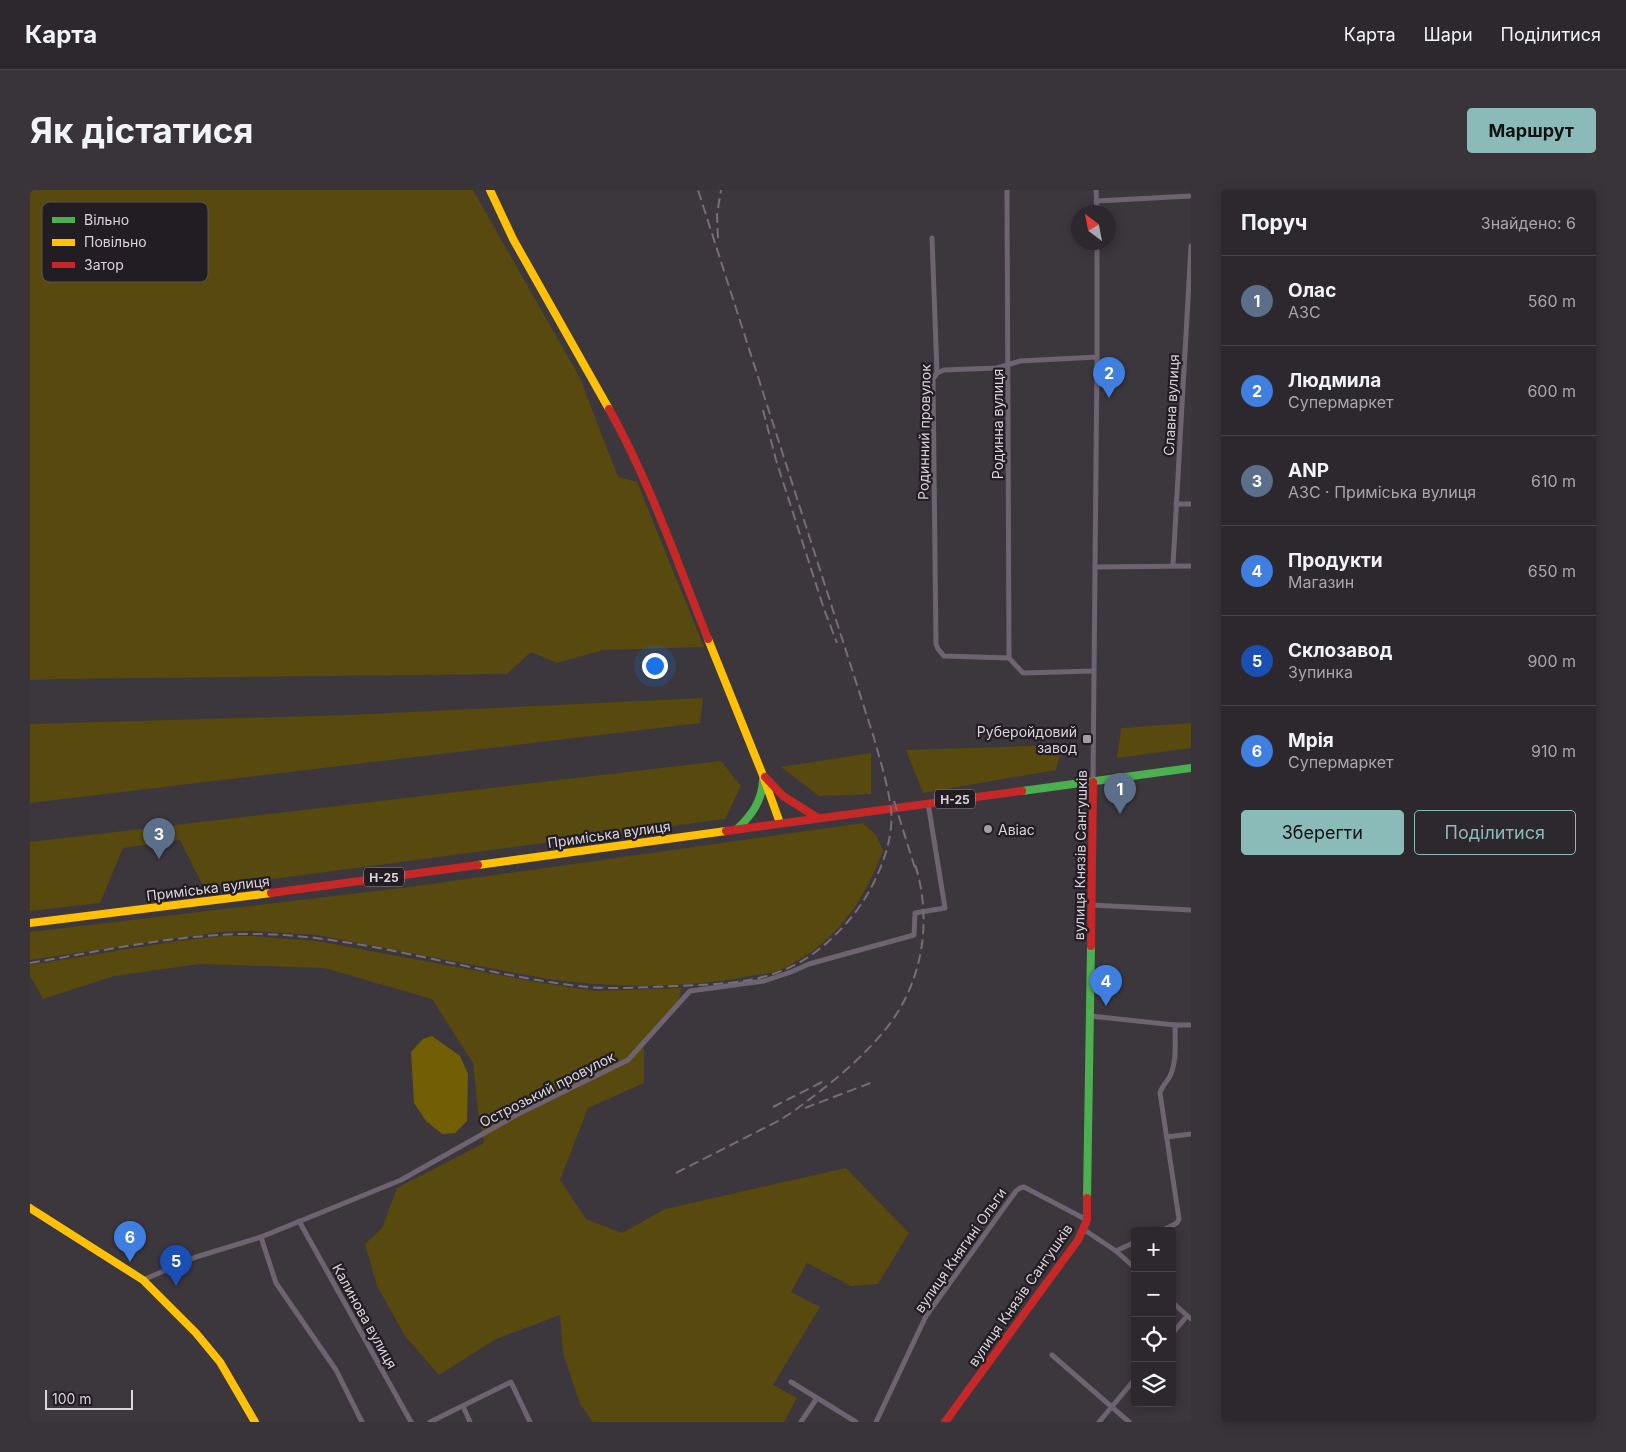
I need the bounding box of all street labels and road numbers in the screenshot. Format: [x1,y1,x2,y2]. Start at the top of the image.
street label: Славна вулиця [1160,354,1182,456]
street label: Родинний провулок [914,364,934,500]
street label: Родинна вулиця [989,369,1006,479]
street label: вулиця Князів Сангушків [1070,770,1090,940]
road number: Н-25 [935,790,975,808]
street label: Приміська вулиця [546,817,672,851]
road number: Н-25 [364,868,404,886]
street label: Приміська вулиця [145,872,271,904]
street label: Острозький провулок [476,1047,618,1131]
street label: вулиця Княгині Ольги [910,1184,1010,1316]
street label: вулиця Князів Сангушків [964,1220,1076,1370]
street label: Калинова вулиця [329,1260,401,1372]

